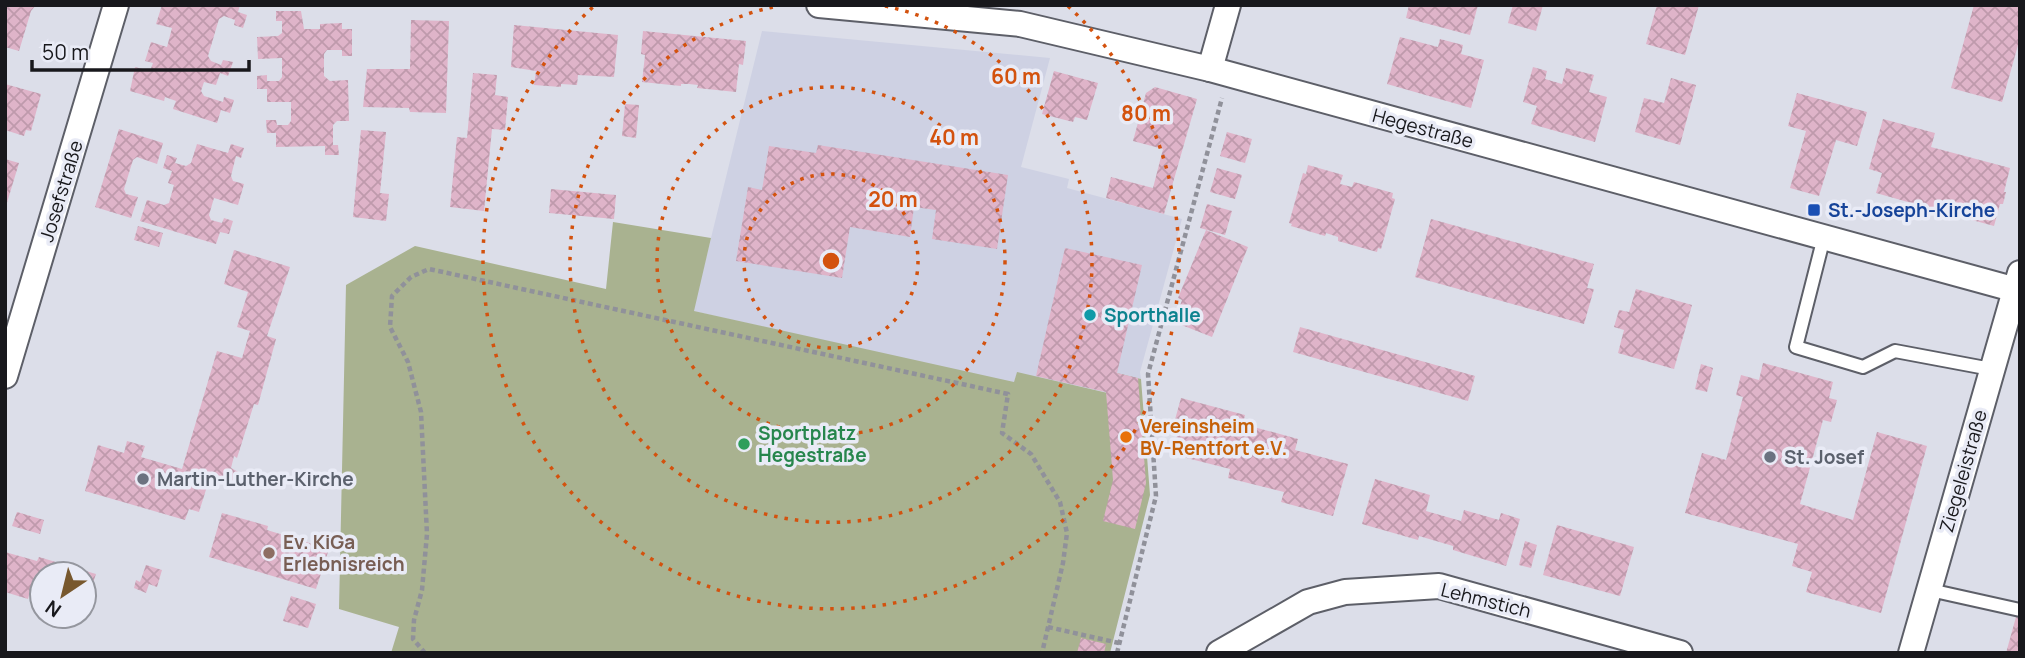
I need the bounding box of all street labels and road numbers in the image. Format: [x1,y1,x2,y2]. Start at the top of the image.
street label: Hegestraße [1370,102,1476,154]
street label: Josefstraße [33,137,89,245]
street label: Ziegeleistraße [1933,407,1993,535]
street label: Lehmstich [1438,576,1534,624]

